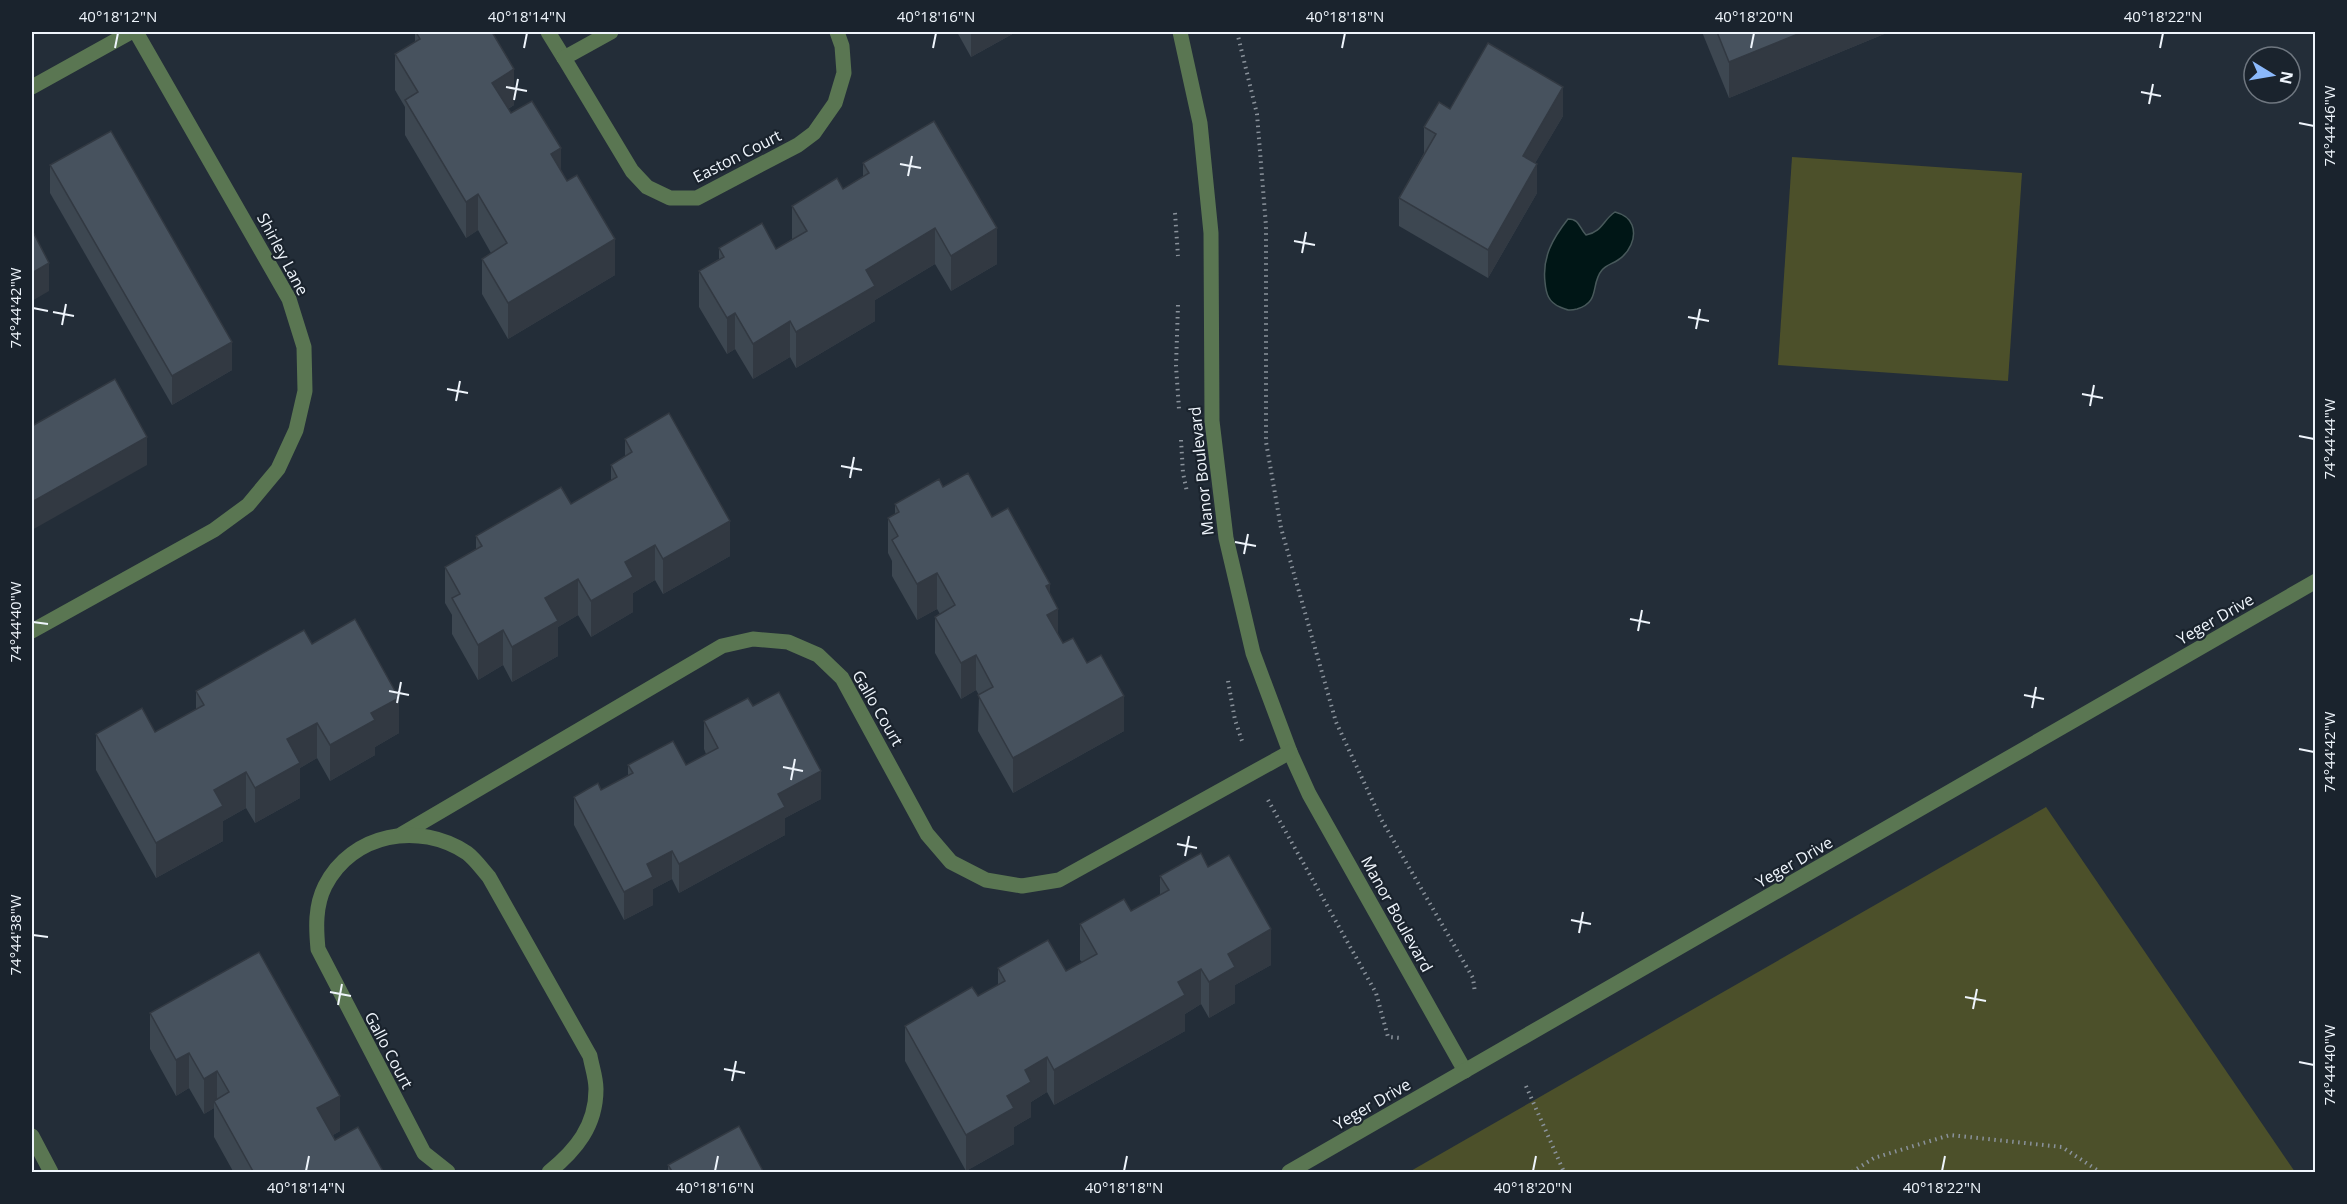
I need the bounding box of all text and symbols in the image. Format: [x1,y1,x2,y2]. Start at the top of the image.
text: 40°18'12"N [79,6,157,26]
text: 40°18'14"N [488,6,566,26]
text: 40°18'16"N [897,6,975,26]
text: 40°18'18"N [1306,6,1384,26]
text: 40°18'20"N [1715,6,1793,26]
text: 40°18'22"N [2124,6,2202,26]
north arrow [2242,45,2302,105]
text: N [2275,69,2299,86]
text: 74°44'46"W [2319,85,2339,167]
street label: Easton Court [689,124,785,188]
street label: Shirley Lane [252,209,314,299]
text: 74°44'42"W [5,267,25,349]
text: 74°44'44"W [2319,398,2339,480]
street label: Manor Boulevard [1183,405,1219,537]
text: 74°44'40"W [5,581,25,663]
street label: Yeger Drive [2172,588,2258,650]
street label: Gallo Court [847,666,909,750]
text: 74°44'42"W [2319,711,2339,793]
street label: Yeger Drive [1751,831,1837,893]
street label: Manor Boulevard [1356,852,1438,976]
text: 74°44'38"W [5,894,25,976]
street label: Gallo Court [360,1008,419,1093]
text: 74°44'40"W [2319,1024,2339,1106]
street label: Yeger Drive [1329,1073,1415,1135]
text: 40°18'14"N [267,1177,345,1197]
text: 40°18'16"N [676,1177,754,1197]
text: 40°18'18"N [1085,1177,1163,1197]
text: 40°18'20"N [1494,1177,1572,1197]
text: 40°18'22"N [1903,1177,1981,1197]

